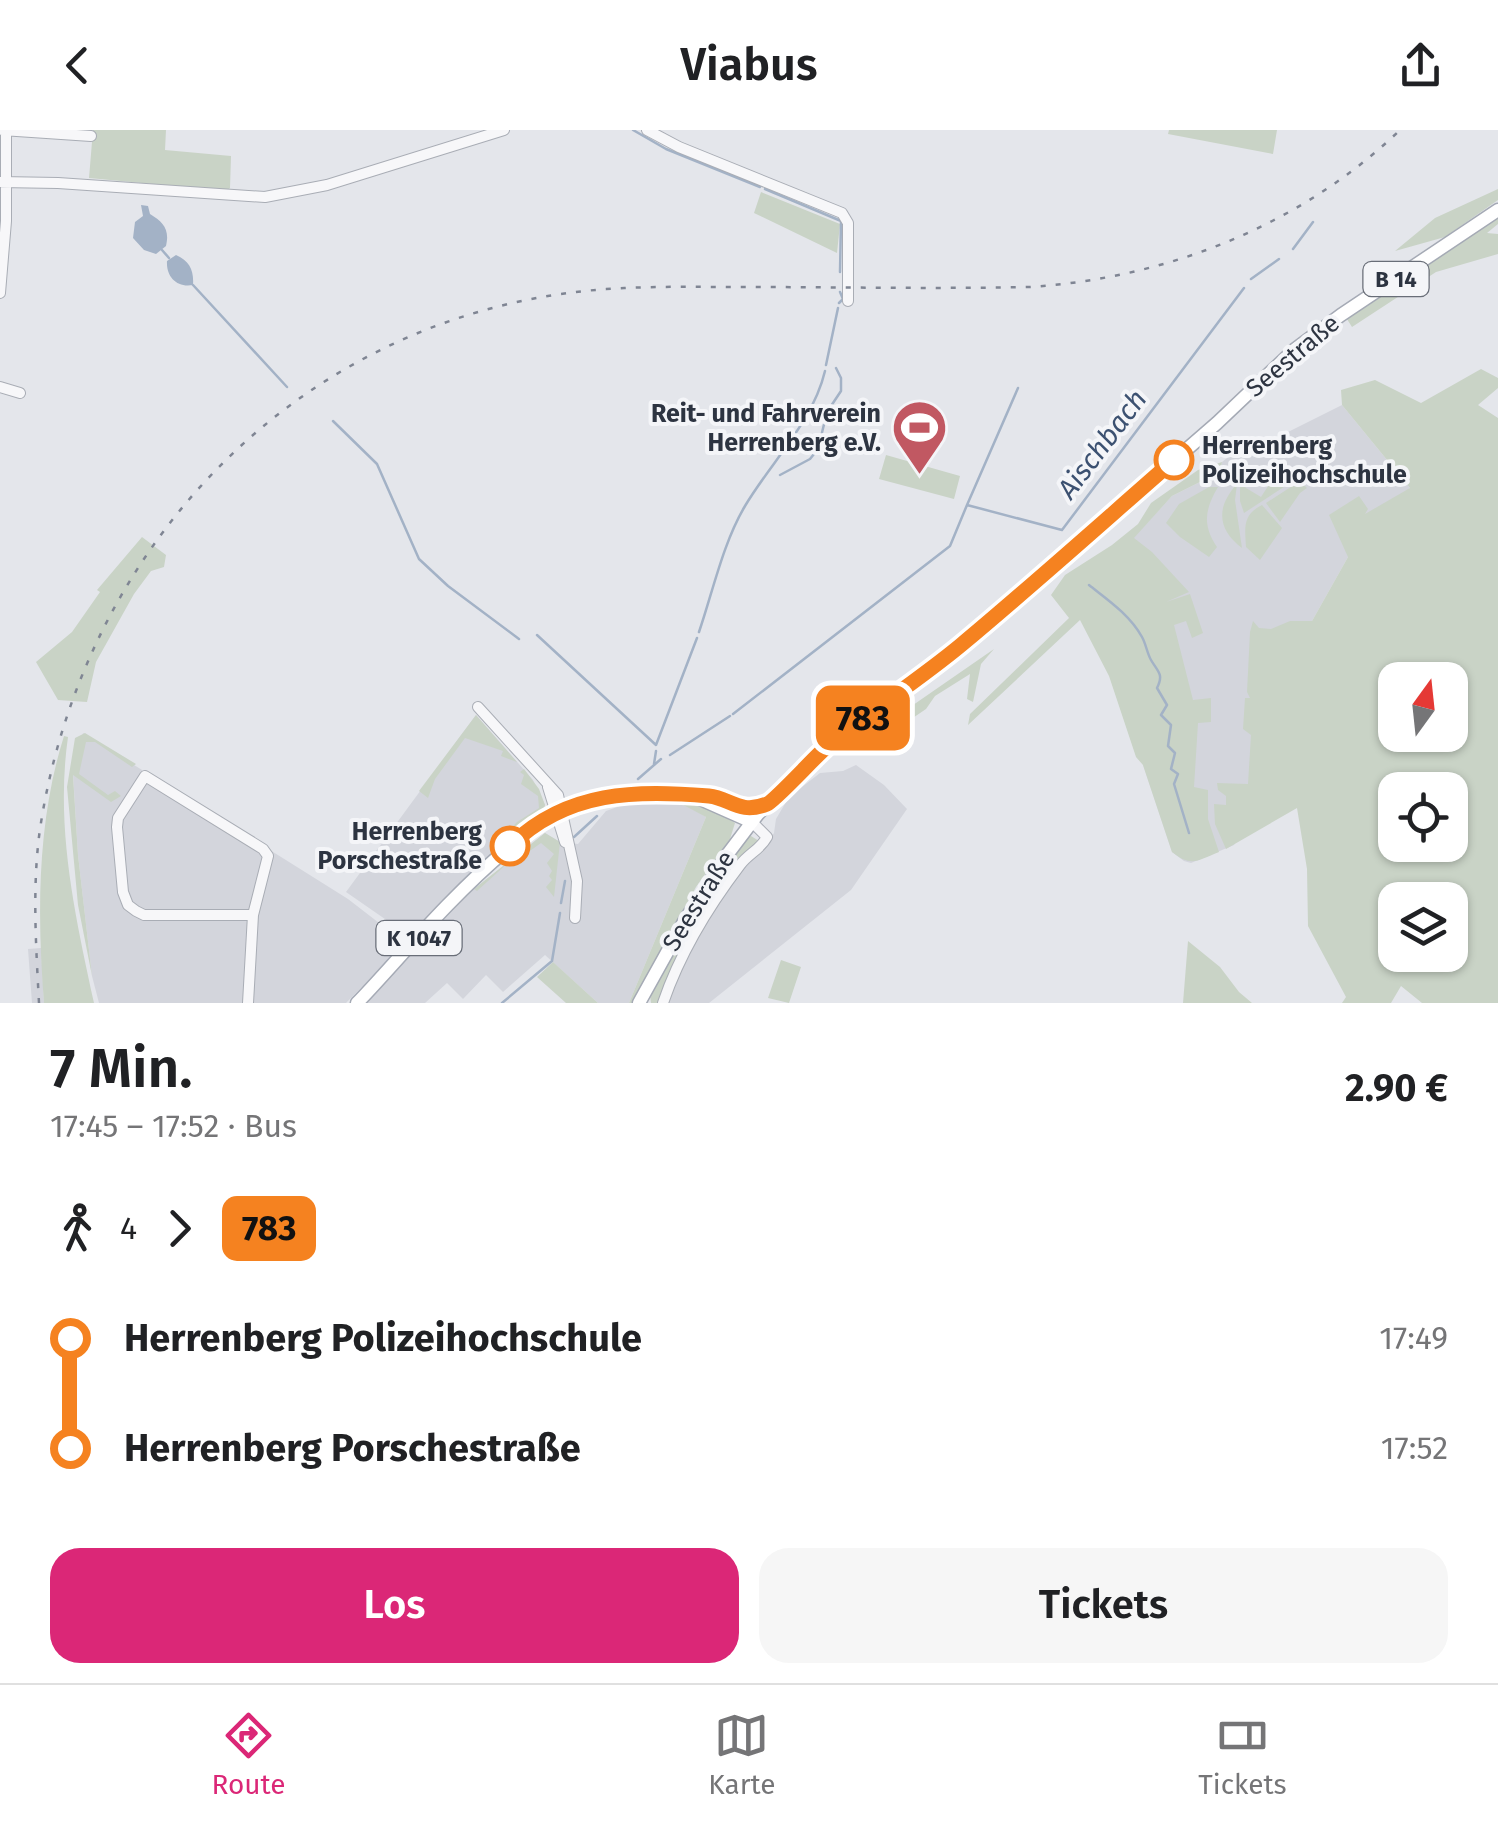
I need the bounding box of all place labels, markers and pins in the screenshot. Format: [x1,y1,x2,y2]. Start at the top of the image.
sports icon: Reit- und Fahrverein Herrenberg e.V. [890,398,950,477]
place label: Reit- und Fahrverein Herrenberg e.V. [651,399,881,458]
place label: Herrenberg Polizeihochschule [1202,431,1407,490]
marker: Herrenberg Polizeihochschule [1155,441,1193,479]
place label: Herrenberg Porschestraße [318,817,482,876]
marker: Herrenberg Porschestraße [491,827,529,865]

